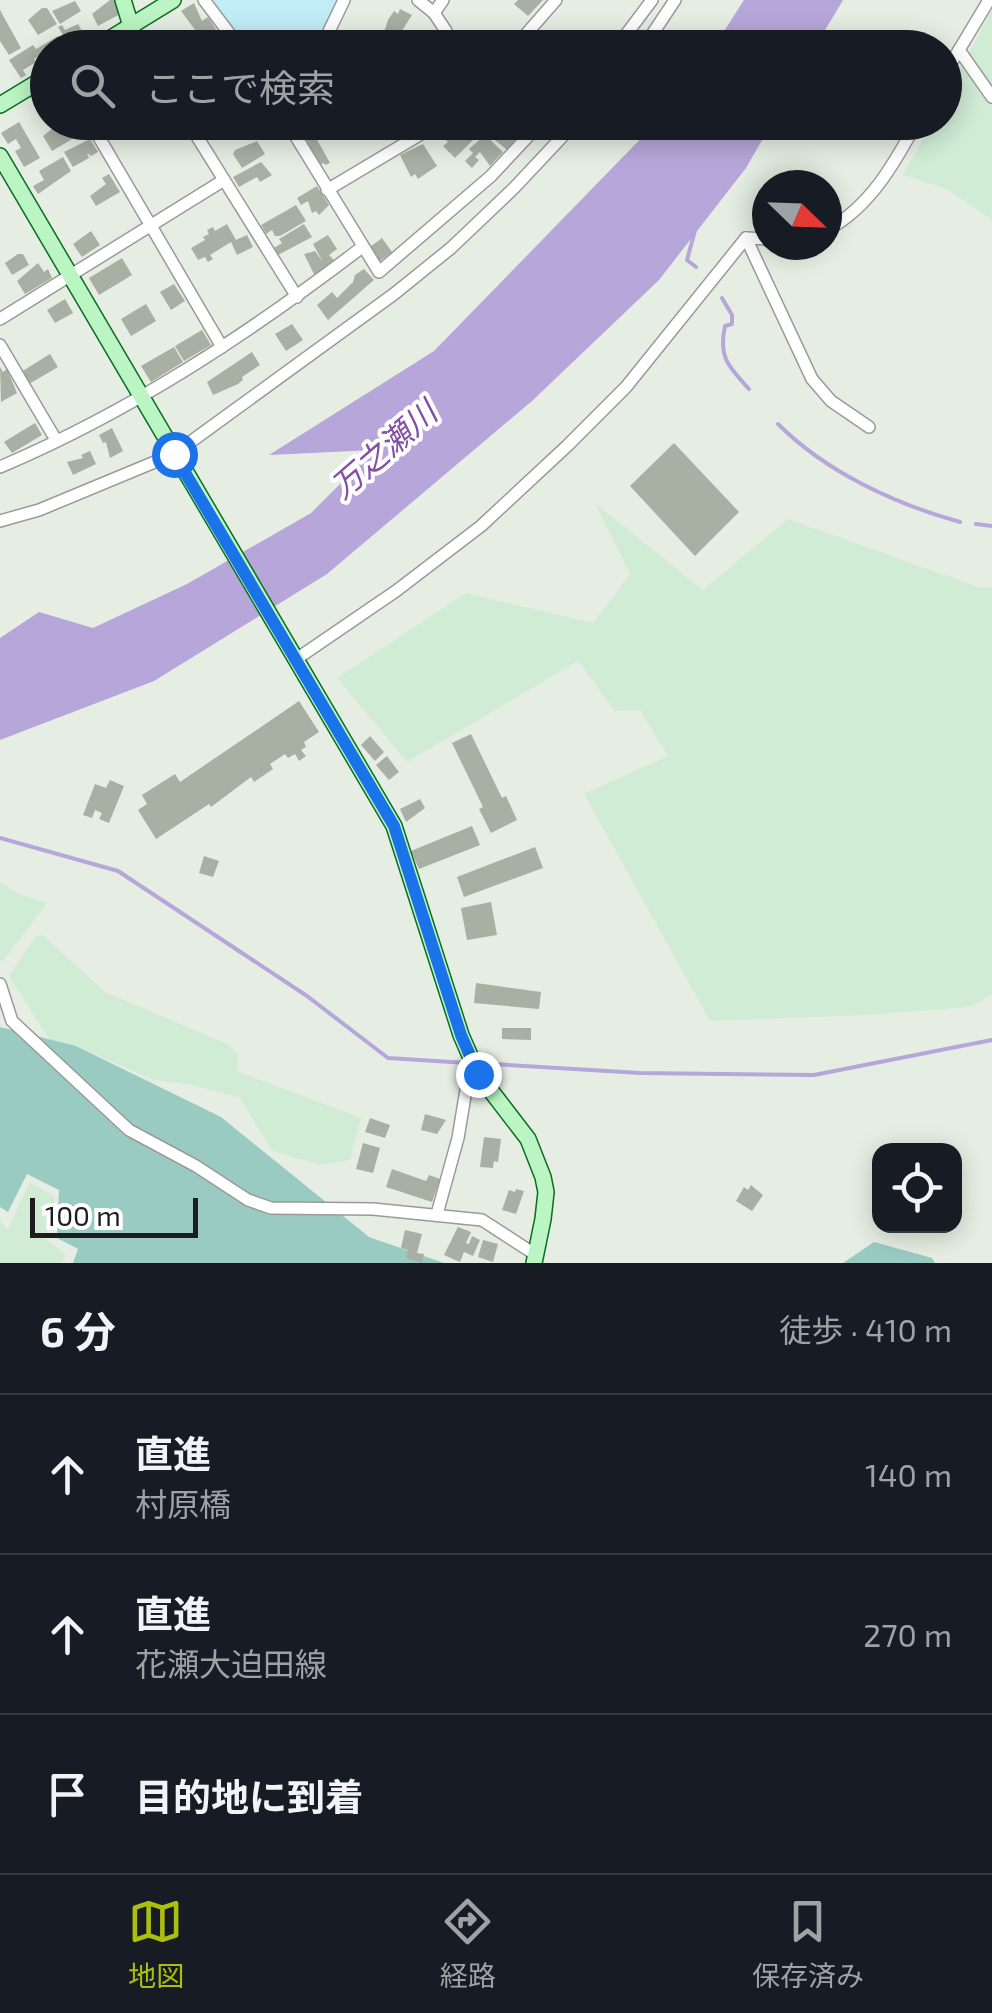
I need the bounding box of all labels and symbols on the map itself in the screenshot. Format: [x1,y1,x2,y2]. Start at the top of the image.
north arrow [752,170,842,260]
water label: 万之瀬川 [322,390,446,505]
route start [152,432,198,478]
route end [456,1052,502,1098]
scale bar [30,1193,198,1238]

